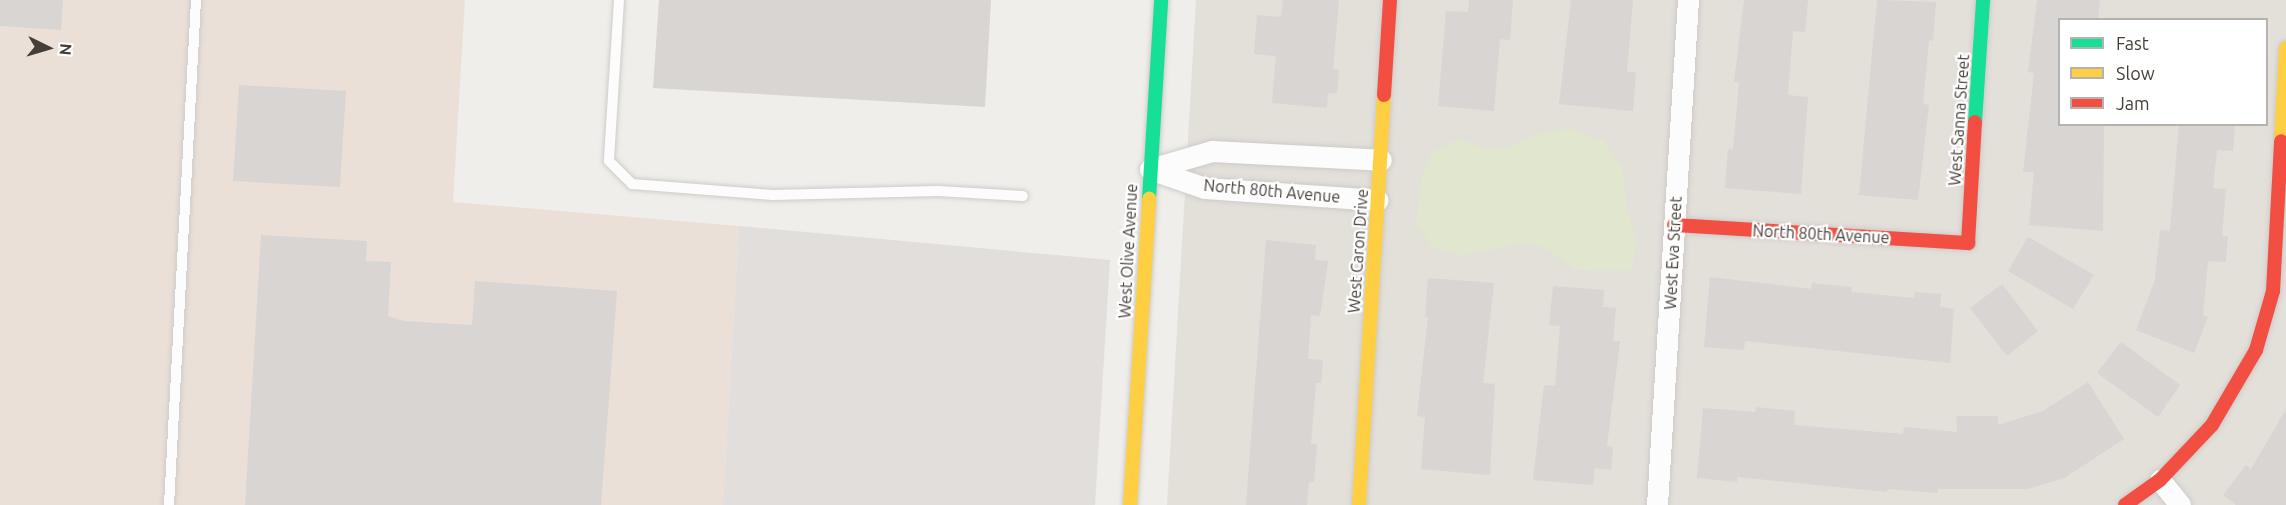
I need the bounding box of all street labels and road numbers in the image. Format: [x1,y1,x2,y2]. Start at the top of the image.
street label: West Sanna Street [1945,54,1973,186]
street label: North 80th Avenue [1203,175,1341,207]
street label: West Olive Avenue [1115,183,1141,319]
street label: West Caron Drive [1344,188,1372,314]
street label: West Eva Street [1660,196,1686,310]
street label: North 80th Avenue [1752,221,1890,247]

